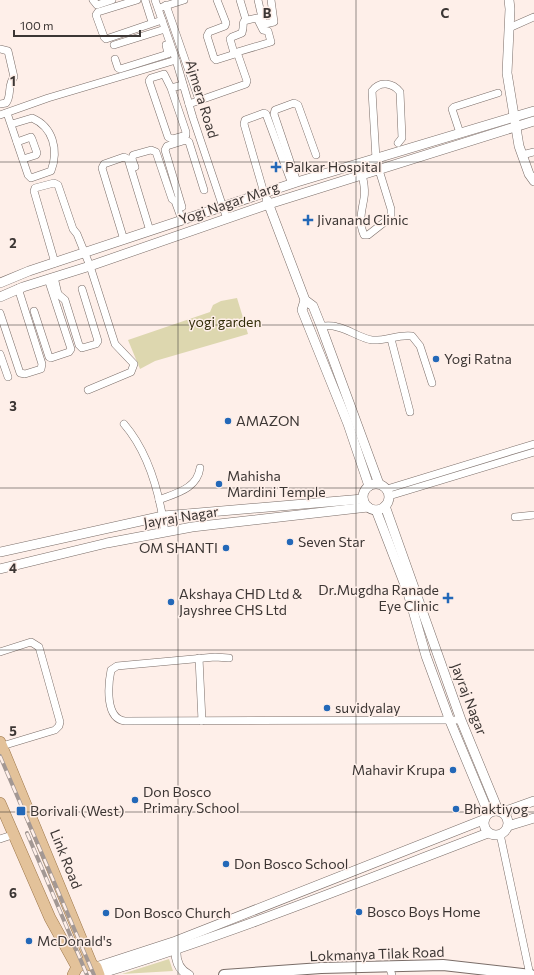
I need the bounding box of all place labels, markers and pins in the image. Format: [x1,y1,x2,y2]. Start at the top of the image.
place label: Palkar Hospital [285,158,381,175]
marker: Palkar Hospital [270,161,282,173]
place label: Jivanand Clinic [317,211,409,228]
marker: Jivanand Clinic [302,214,314,226]
place label: Yogi Ratna [444,350,512,367]
marker: Yogi Ratna [431,354,441,364]
place label: AMAZON [236,412,300,429]
marker: AMAZON [223,416,233,426]
place label: Mahisha Mardini Temple [227,467,326,500]
marker: Mahisha Mardini Temple [214,479,224,489]
place label: Seven Star [298,533,366,550]
marker: Seven Star [285,537,295,547]
place label: OM SHANTI [139,539,218,556]
marker: OM SHANTI [221,543,231,553]
place label: Dr.Mugdha Ranade Eye Clinic [318,581,439,614]
place label: Akshaya CHD Ltd & Jayshree CHS Ltd [179,585,303,618]
marker: Dr.Mugdha Ranade Eye Clinic [442,592,454,604]
marker: Akshaya CHD Ltd & Jayshree CHS Ltd [166,597,176,607]
place label: suvidyalay [335,699,400,716]
marker: suvidyalay [322,703,332,713]
place label: Mahavir Krupa [352,761,445,778]
marker: Mahavir Krupa [448,765,458,775]
place label: Don Bosco Primary School [143,783,239,816]
marker: Don Bosco Primary School [130,795,140,805]
place label: Bhaktiyog [464,800,529,817]
place label: Borivali (West) [30,802,124,819]
marker: Bhaktiyog [451,804,461,814]
marker: Borivali (West) [15,805,27,817]
place label: Don Bosco School [234,855,348,872]
marker: Don Bosco School [221,859,231,869]
place label: Bosco Boys Home [367,903,480,920]
place label: Don Bosco Church [114,904,231,921]
marker: Bosco Boys Home [354,907,364,917]
marker: Don Bosco Church [101,908,111,918]
place label: McDonald's [37,932,112,949]
marker: McDonald's [24,936,34,946]

